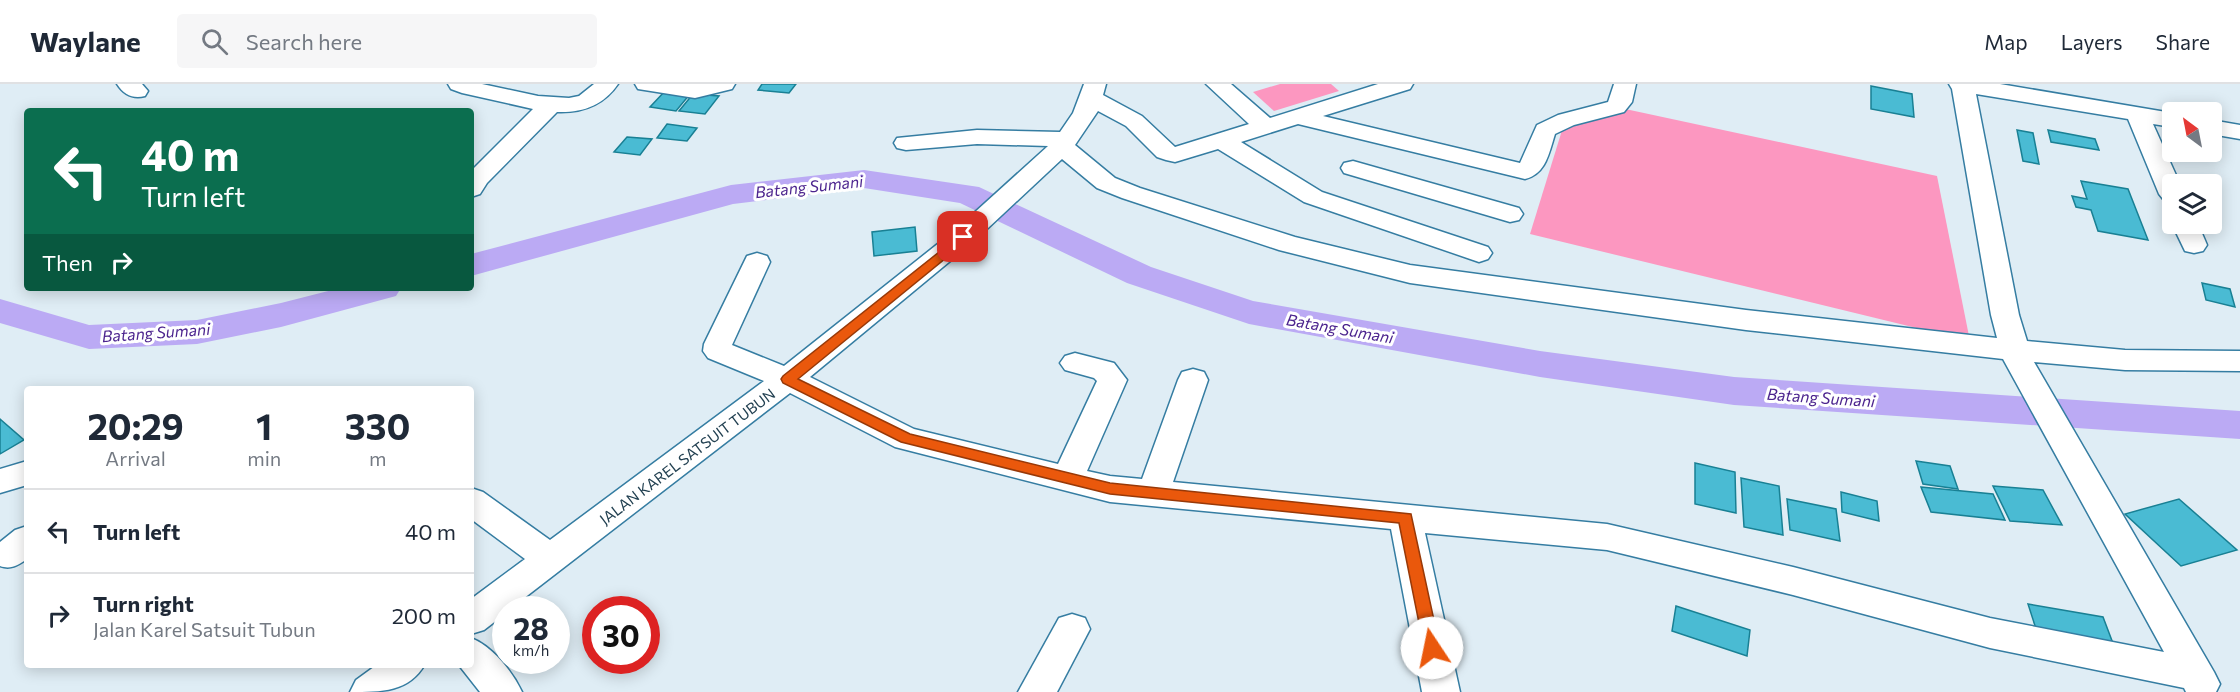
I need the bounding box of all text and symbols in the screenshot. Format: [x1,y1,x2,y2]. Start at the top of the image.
search box [177,14,597,68]
text: Waylane [30,24,141,58]
icon: search [198,25,231,58]
text: Search here [246,28,362,55]
text: Map [1984,29,2028,54]
text: Layers [2061,29,2123,54]
text: Share [2156,29,2210,54]
north arrow [2162,102,2222,162]
map controls [2162,102,2222,234]
text: 40 m [141,128,239,180]
icon: left [42,132,120,210]
water label: Batang Sumani [754,171,865,201]
button: layers [2162,174,2222,234]
text: Turn left [141,180,245,213]
pin [937,211,988,262]
icon: arrive [946,220,979,253]
icon: right [105,246,138,279]
text: Then [42,249,93,276]
water label: Batang Sumani [1285,309,1396,347]
water label: Batang Sumani [101,319,212,345]
street label: JALAN KAREL SATSUIT TUBUN [596,384,778,528]
water label: Batang Sumani [1766,384,1877,410]
text: 20:29 [88,403,184,447]
text: 1 [256,403,272,447]
text: 330 [345,403,410,447]
text: Arrival [105,446,166,470]
text: min [247,446,281,470]
text: m [369,446,386,470]
icon: left [42,515,75,548]
text: Turn left [93,518,180,545]
text: 40 m [405,518,456,545]
text: Turn right [93,590,194,617]
speed limit sign: 30 [582,596,660,674]
icon: right [42,599,75,632]
text: 200 m [392,602,456,629]
text: 28 [513,609,549,646]
position arrow [1400,616,1464,680]
text: Jalan Karel Satsuit Tubun [93,617,316,641]
text: km/h [513,641,549,659]

